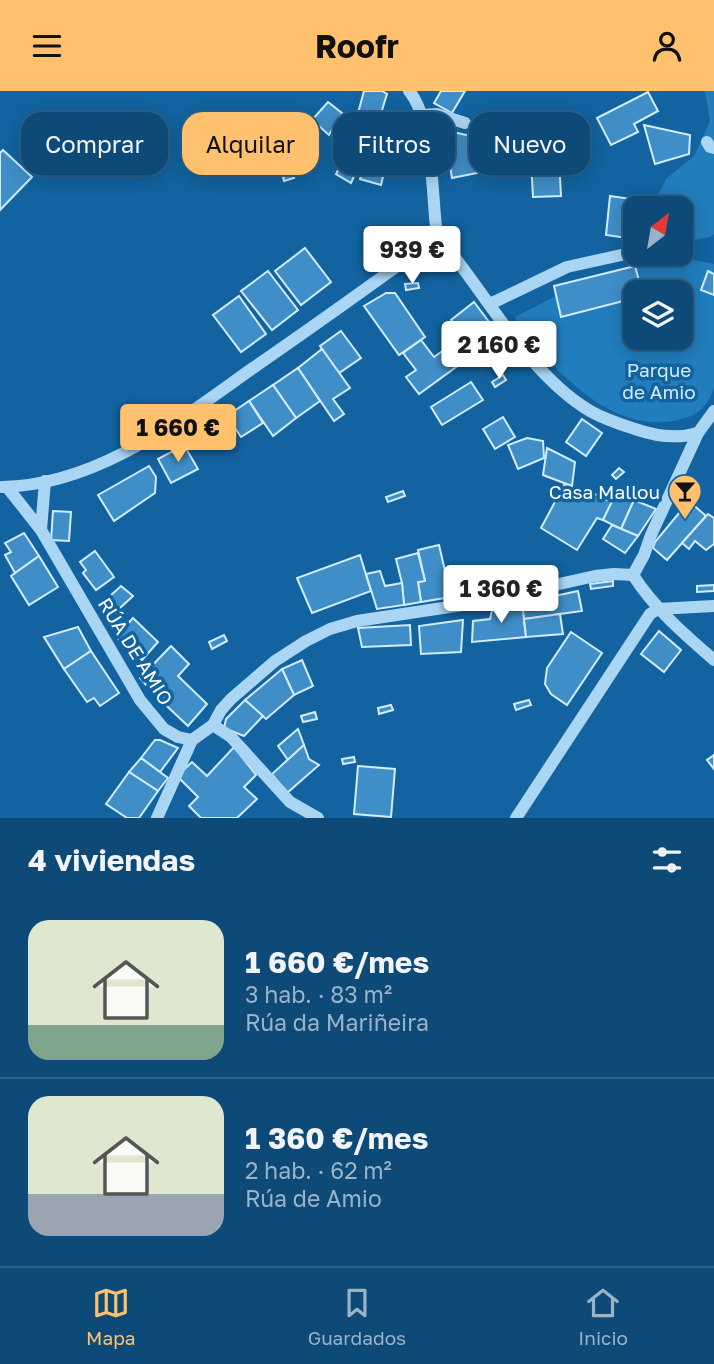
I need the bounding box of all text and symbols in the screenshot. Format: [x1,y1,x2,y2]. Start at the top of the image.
icon: menu [28,27,66,65]
text: Roofr [315,27,399,65]
icon: person [648,27,686,65]
chip: Comprar [21,112,168,175]
chip: Alquilar [182,112,319,175]
chip: Filtros [333,112,455,175]
chip: Nuevo [469,112,590,175]
north arrow [623,196,693,266]
map controls [623,196,693,350]
pin: 939 € [363,227,461,286]
text: 939 € [379,235,445,263]
button: layers [623,280,693,350]
pin: 2 160 € [434,321,564,381]
text: 2 160 € [457,330,541,358]
park label: Parque de Amio [622,358,696,403]
pin: 1 660 € [113,405,243,464]
text: 1 660 € [136,413,220,441]
bar icon: Casa Mallou [666,472,704,521]
place label: Casa Mallou [549,480,660,503]
pin: 1 360 € [436,566,566,625]
text: 1 360 € [459,574,543,602]
street label: RÚA DE AMIO [94,593,178,709]
icon: filters [648,841,686,879]
text: 4 viviendas [28,842,195,878]
text: 1 660 €/mes [245,944,429,980]
icon: home [84,948,168,1032]
text: 3 hab. · 83 m² [245,980,392,1008]
text: Rúa da Mariñeira [245,1008,429,1036]
text: 1 360 €/mes [245,1120,429,1156]
icon: home [84,1124,168,1208]
text: 2 hab. · 62 m² [245,1156,392,1184]
text: Rúa de Amio [245,1184,382,1212]
tab: Mapa [86,1284,136,1349]
tab: Guardados [308,1284,406,1349]
tab: Inicio [578,1284,628,1349]

